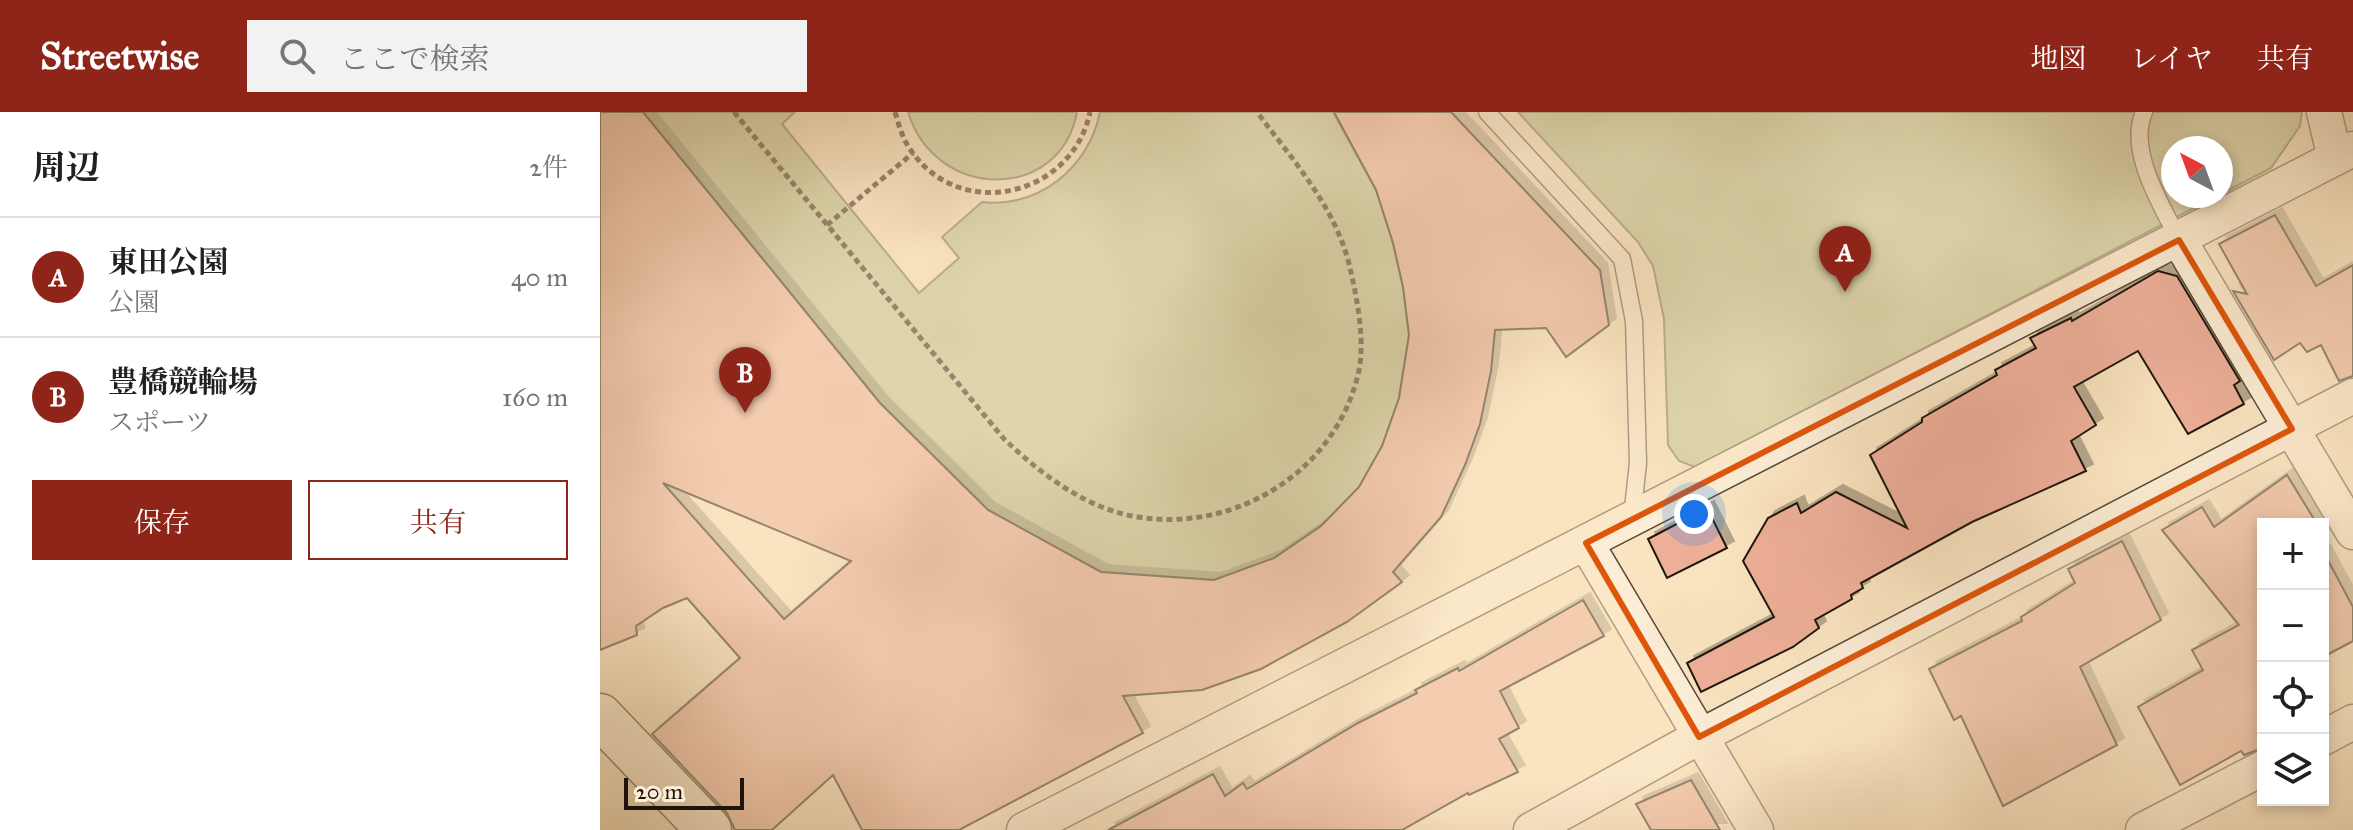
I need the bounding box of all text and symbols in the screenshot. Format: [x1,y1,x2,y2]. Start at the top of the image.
search box [247,20,807,92]
text: Streetwise [40,33,199,79]
icon: search [275,34,319,78]
text: ここで検索 [339,41,489,77]
text: 地図 [2030,41,2086,76]
text: レイヤ [2130,41,2213,76]
text: 共有 [2257,41,2313,76]
north arrow [2161,136,2233,208]
text: 周辺 [32,147,100,188]
text: 2件 [529,151,568,183]
pin: A [1819,226,1871,292]
text: 東田公園 [108,244,228,280]
text: A [49,261,67,293]
text: 40 m [511,261,568,293]
text: 公園 [108,286,160,318]
pin: B [719,347,771,413]
text: 豊橋競輪場 [108,364,258,400]
text: B [49,381,67,413]
text: 160 m [502,381,568,413]
text: スポーツ [108,406,211,438]
button: 保存 [32,480,292,560]
button: 共有 [308,480,568,560]
your location [1674,494,1714,534]
map controls [2257,518,2329,806]
button: + [2257,518,2329,590]
button: − [2257,590,2329,662]
button: locate [2257,662,2329,734]
button: layers [2257,734,2329,806]
scale bar [624,774,744,810]
text: 20 m [636,778,683,805]

